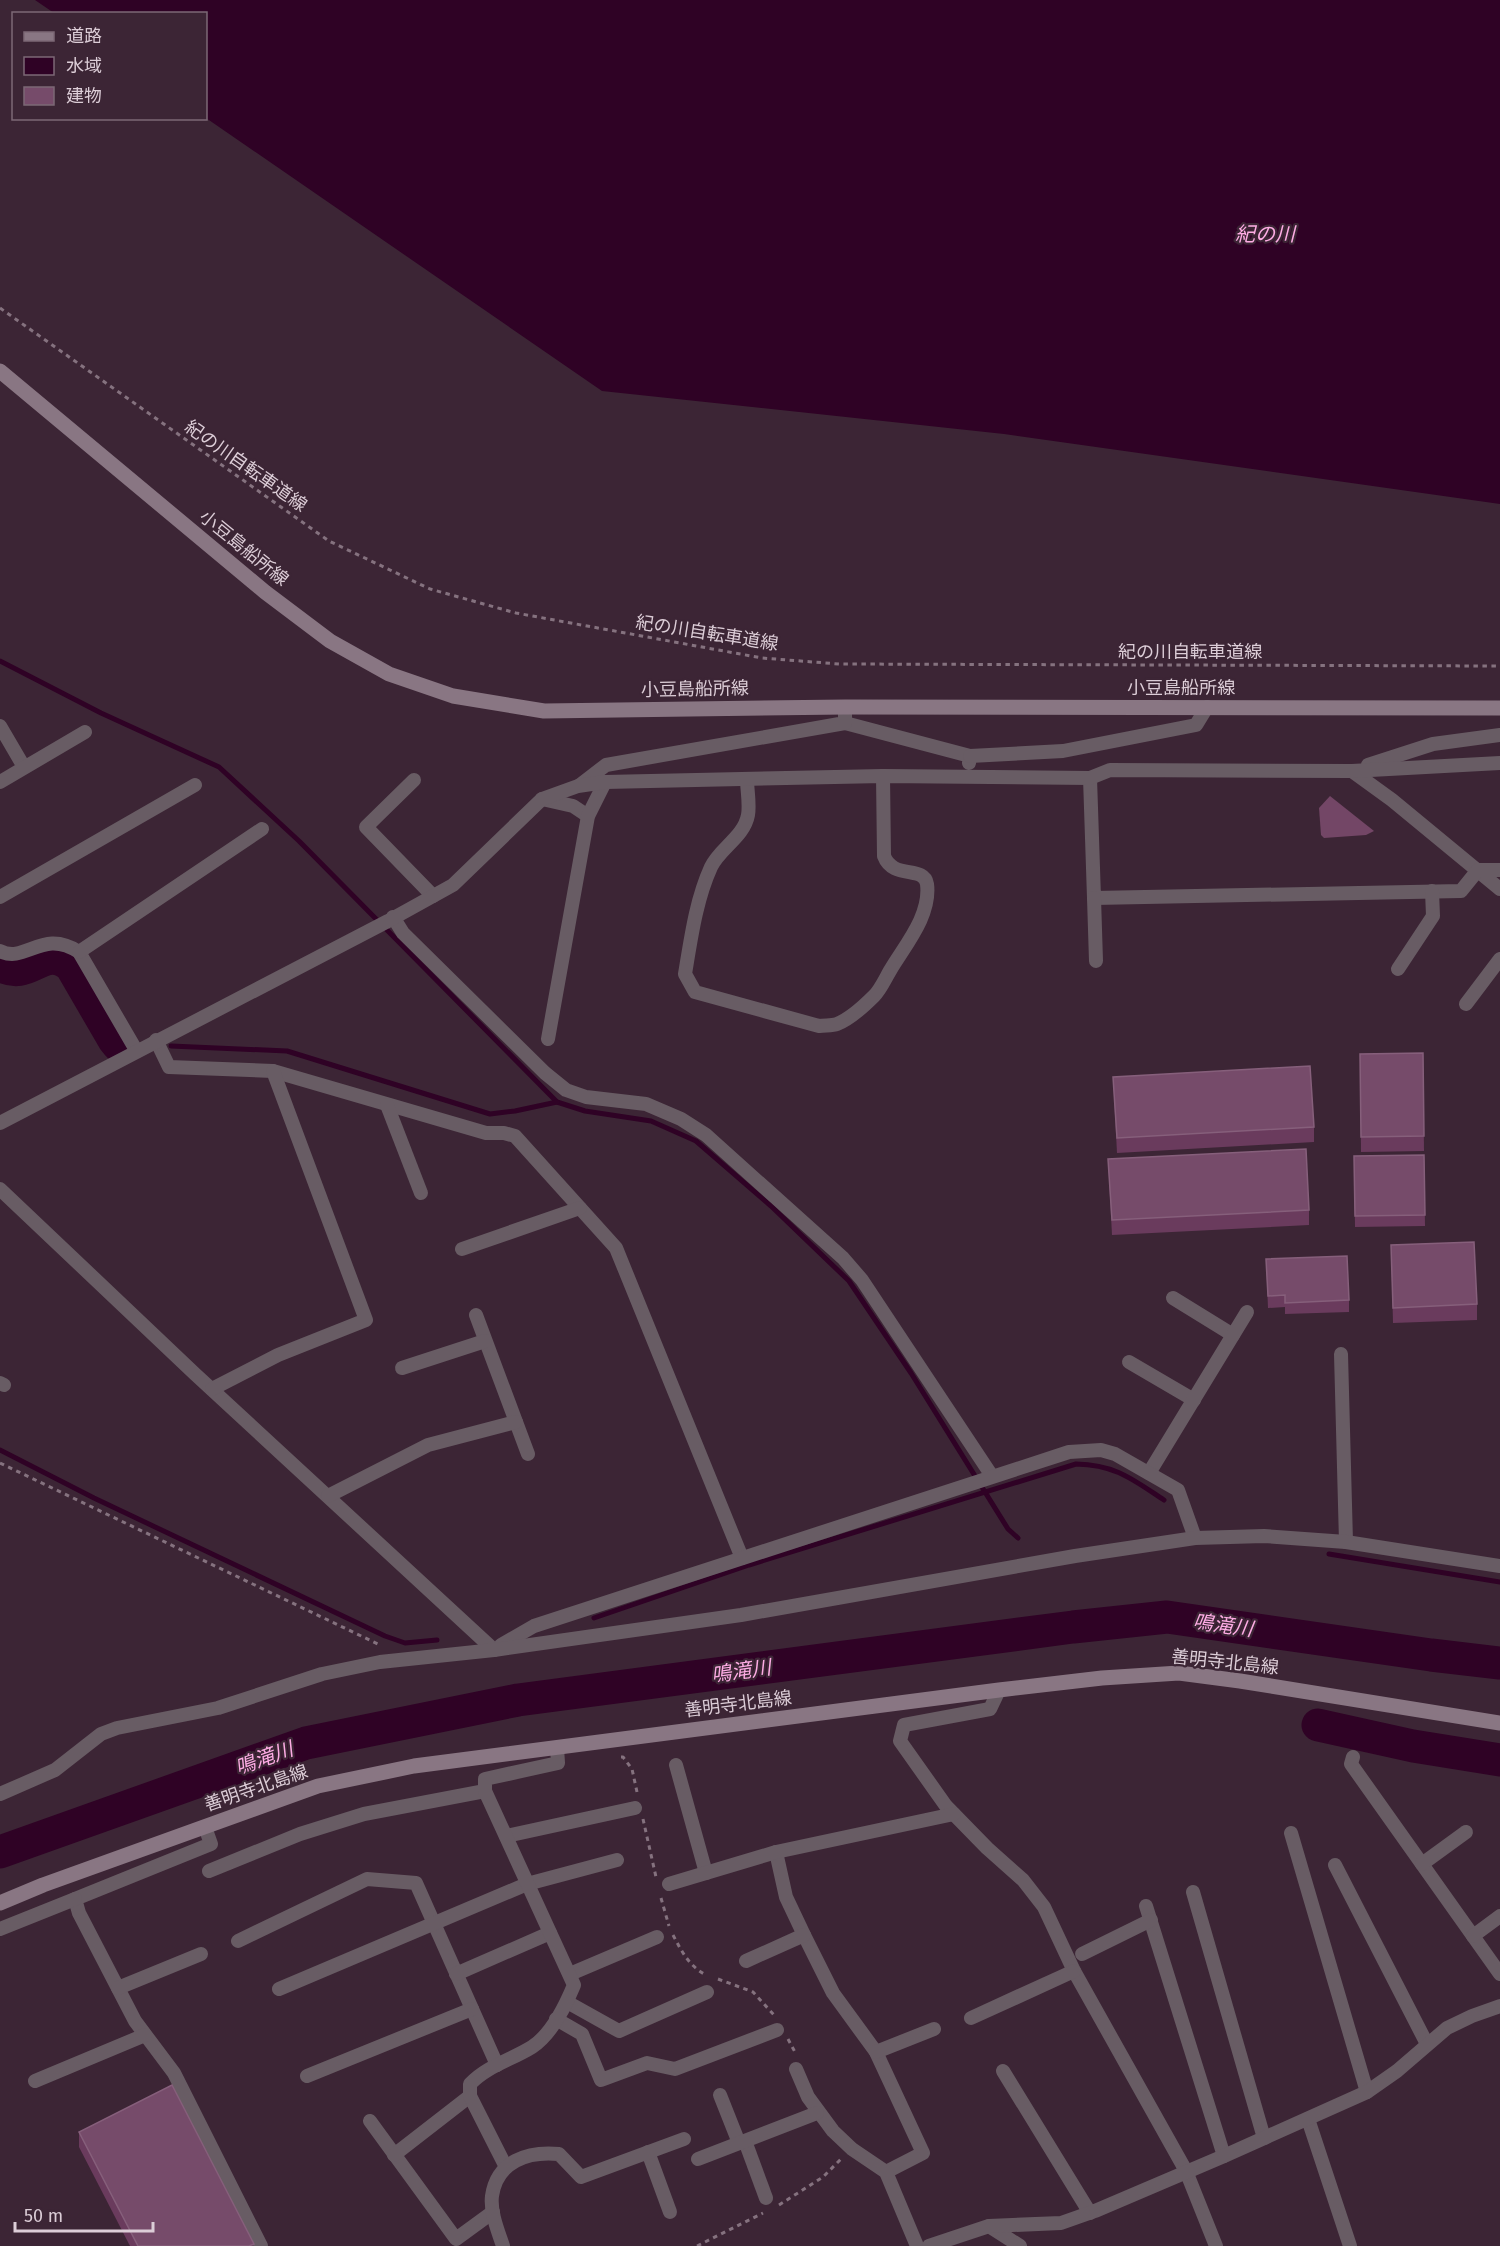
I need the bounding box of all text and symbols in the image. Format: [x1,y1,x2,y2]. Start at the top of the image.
legend [12,12,207,120]
text: 道路 [66,25,102,47]
text: 水域 [66,55,102,77]
text: 建物 [66,85,102,107]
water label: 紀の川 [1235,222,1297,246]
street label: 紀の川自転車道線 [181,416,311,516]
street label: 小豆島船所線 [195,505,293,591]
street label: 紀の川自転車道線 [634,611,780,655]
street label: 紀の川自転車道線 [1118,641,1262,663]
street label: 小豆島船所線 [641,677,749,701]
street label: 小豆島船所線 [1127,677,1235,699]
water label: 鳴滝川 [1192,1609,1256,1641]
street label: 善明寺北島線 [1170,1645,1280,1679]
water label: 鳴滝川 [710,1655,774,1687]
street label: 善明寺北島線 [683,1687,793,1721]
water label: 鳴滝川 [232,1736,298,1780]
street label: 善明寺北島線 [201,1760,311,1816]
scale bar [15,2195,153,2233]
text: 50 m [24,2205,63,2227]

